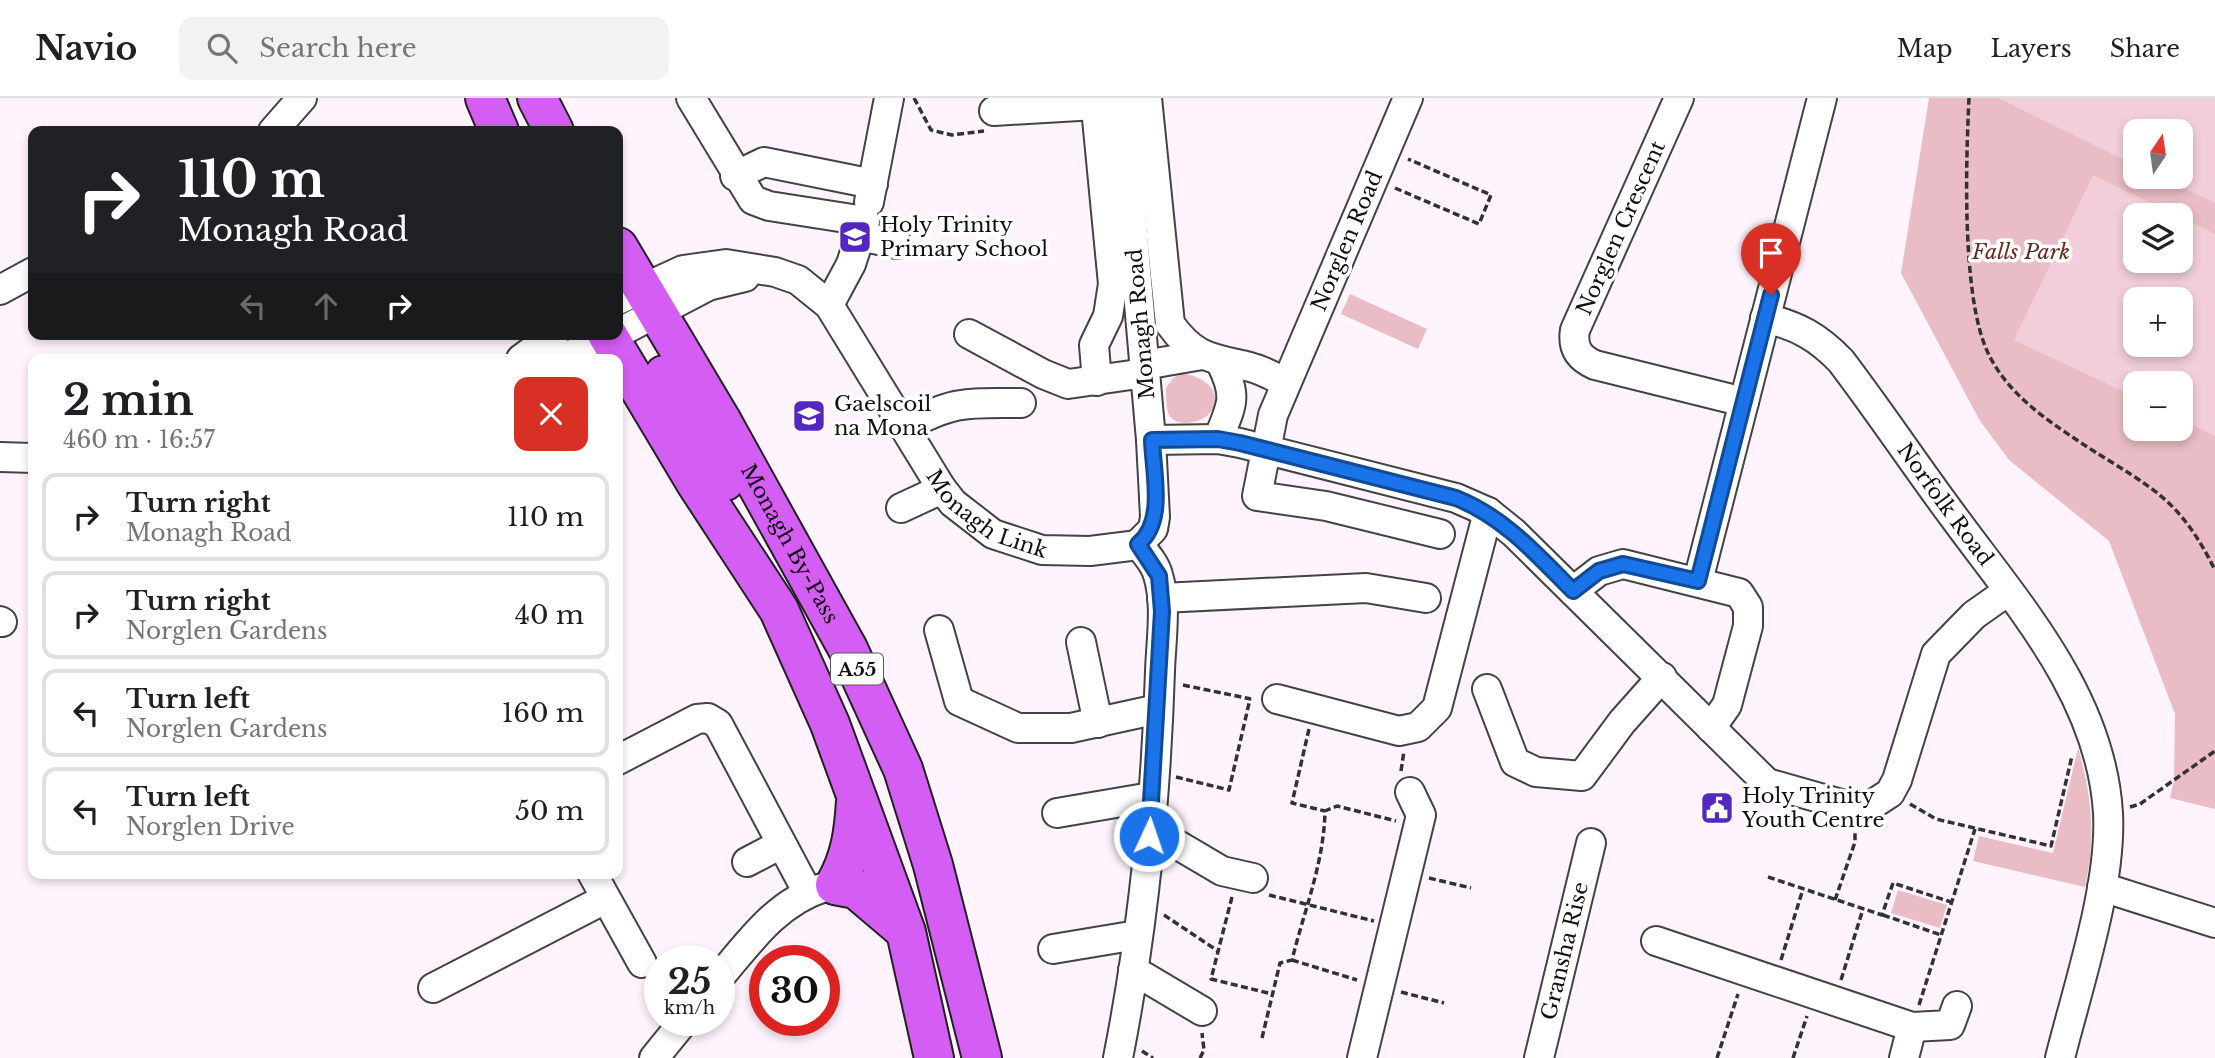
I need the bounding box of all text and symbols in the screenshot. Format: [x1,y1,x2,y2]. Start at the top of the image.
search box [179,17,669,80]
text: Navio [35,28,137,69]
icon: search [203,29,241,67]
text: Search here [259,32,417,64]
text: Map [1897,34,1953,63]
text: Layers [1991,34,2072,63]
text: Share [2110,34,2180,63]
north arrow [2123,119,2193,189]
map controls [2123,119,2193,441]
street label: Norglen Crescent [1571,137,1671,319]
text: 110 m [178,149,325,210]
icon: right [63,154,154,245]
street label: Norglen Road [1306,167,1388,315]
button: layers [2123,203,2193,273]
text: Monagh Road [178,210,408,250]
place label: Holy Trinity Primary School [880,212,1048,262]
school or university icon: Holy Trinity Primary School [836,218,874,256]
pin [1741,223,1801,295]
icon: arrive [1752,234,1790,272]
park label: Falls Park [1971,239,2070,265]
street label: Monagh Road [1121,248,1161,400]
icon: left [234,287,272,325]
icon: ahead [307,287,345,325]
icon: right [380,287,418,325]
button: + [2123,287,2193,357]
button: − [2123,371,2193,441]
text: 2 min [63,374,194,426]
button: close [514,377,588,451]
place label: Gaelscoil na Mona [834,391,931,441]
school or university icon: Gaelscoil na Mona [790,397,828,435]
text: 460 m · 16:57 [63,426,215,454]
street label: Norfolk Road [1892,438,1999,571]
street label: Monagh By-Pass [735,460,844,628]
street label: Monagh Link [920,465,1051,564]
text: Turn right [126,487,271,519]
icon: right [67,498,105,536]
text: 110 m [507,501,584,533]
text: Monagh Road [126,519,292,547]
text: Turn right [126,585,271,617]
icon: right [67,596,105,634]
text: 40 m [515,599,584,631]
text: Norglen Gardens [126,617,327,645]
road number: A55 [831,654,883,684]
text: Turn left [126,683,250,715]
icon: left [67,694,105,732]
text: 160 m [502,697,584,729]
text: Norglen Gardens [126,715,327,743]
text: Turn left [126,781,250,813]
place label: Holy Trinity Youth Centre [1741,783,1885,833]
public building icon: Holy Trinity Youth Centre [1698,789,1736,827]
icon: left [67,792,105,830]
text: 50 m [515,795,584,827]
position arrow [1112,799,1186,873]
text: Norglen Drive [126,813,295,841]
street label: Gransha Rise [1536,879,1594,1023]
speed limit sign: 30 [749,945,840,1036]
text: 25 [668,960,711,1003]
text: km/h [664,997,715,1019]

